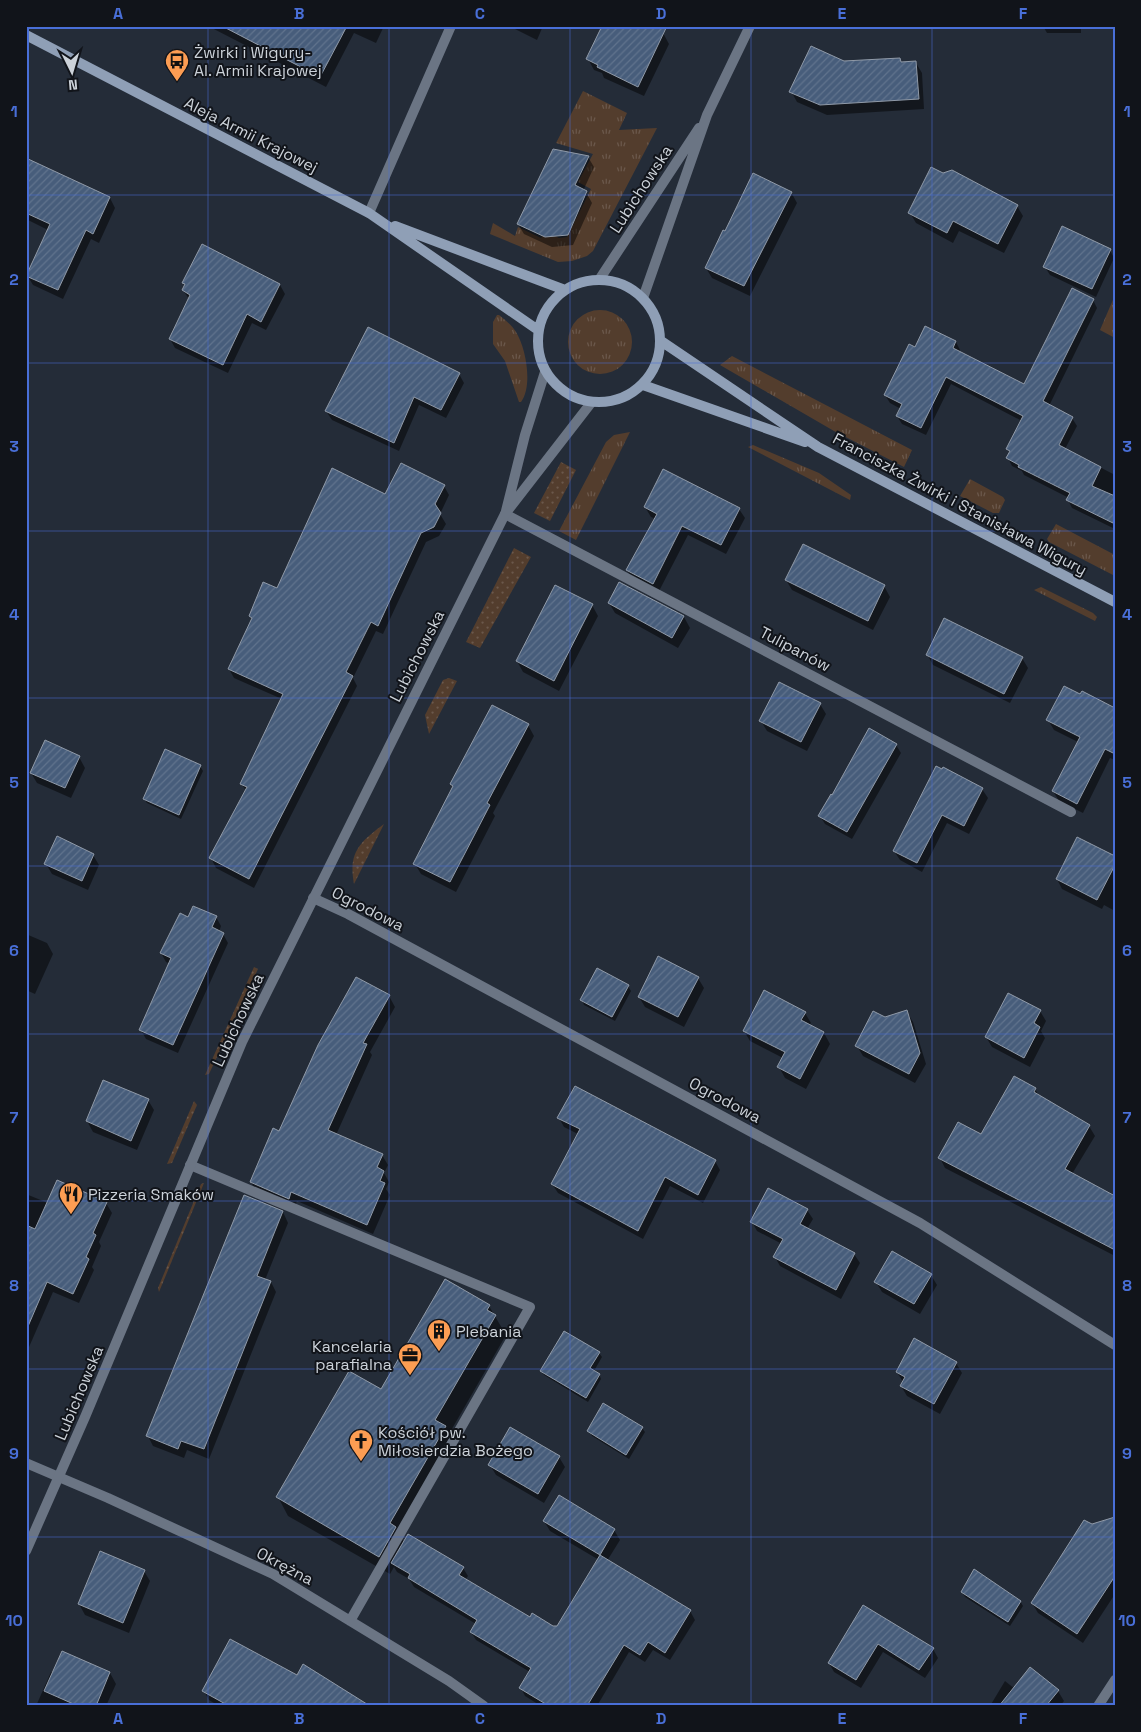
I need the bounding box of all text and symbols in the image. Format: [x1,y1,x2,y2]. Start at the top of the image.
text: A [113,3,123,24]
text: B [294,3,304,24]
text: C [475,3,485,24]
text: D [656,3,666,24]
text: E [838,3,847,24]
text: F [1019,3,1028,24]
place label: Żwirki i Wigury- Al. Armii Krajowej [194,42,322,81]
north arrow [48,48,98,98]
bus stop icon: Żwirki i Wigury- Al. Armii Krajowej [164,48,190,82]
text: N [68,76,79,94]
street label: Aleja Armii Krajowej [181,92,321,178]
text: 1 [10,101,18,122]
text: 1 [1123,101,1131,122]
street label: Lubichowska [605,141,677,237]
text: 2 [9,269,19,290]
text: 2 [1122,269,1132,290]
street label: Franciszka Żwirki i Stanisława Wigury [829,428,1091,580]
text: 3 [9,436,19,457]
text: 3 [1122,436,1132,457]
text: 4 [9,604,19,625]
text: 4 [1122,604,1132,625]
street label: Lubichowska [385,606,449,706]
street label: Tulipanów [756,621,834,677]
text: 5 [9,772,19,793]
text: 5 [1122,772,1132,793]
street label: Ogrodowa [328,882,408,936]
text: 6 [9,940,19,961]
text: 6 [1122,940,1132,961]
street label: Lubichowska [207,970,269,1070]
street label: Ogrodowa [685,1072,765,1128]
text: 7 [10,1107,19,1128]
text: 7 [1123,1107,1132,1128]
restaurant icon: Pizzeria Smaków [58,1181,84,1215]
place label: Pizzeria Smaków [88,1184,214,1205]
text: 8 [9,1275,19,1296]
text: 8 [1122,1275,1132,1296]
building icon: Plebania [426,1318,452,1352]
place label: Plebania [456,1321,521,1342]
place label: Kancelaria parafialna [312,1336,392,1375]
office icon: Kancelaria parafialna [397,1342,423,1376]
street label: Lubichowska [50,1343,108,1443]
place label: Kościół pw. Miłosierdzia Bożego [378,1422,533,1461]
church icon: Kościół pw. Miłosierdzia Bożego [348,1428,374,1462]
text: 9 [9,1443,19,1464]
text: 9 [1122,1443,1132,1464]
street label: Okrężna [253,1542,317,1590]
text: 10 [5,1610,23,1631]
text: 10 [1118,1610,1136,1631]
text: A [113,1708,123,1729]
text: B [294,1708,304,1729]
text: C [475,1708,485,1729]
text: D [656,1708,666,1729]
text: E [838,1708,847,1729]
text: F [1019,1708,1028,1729]

